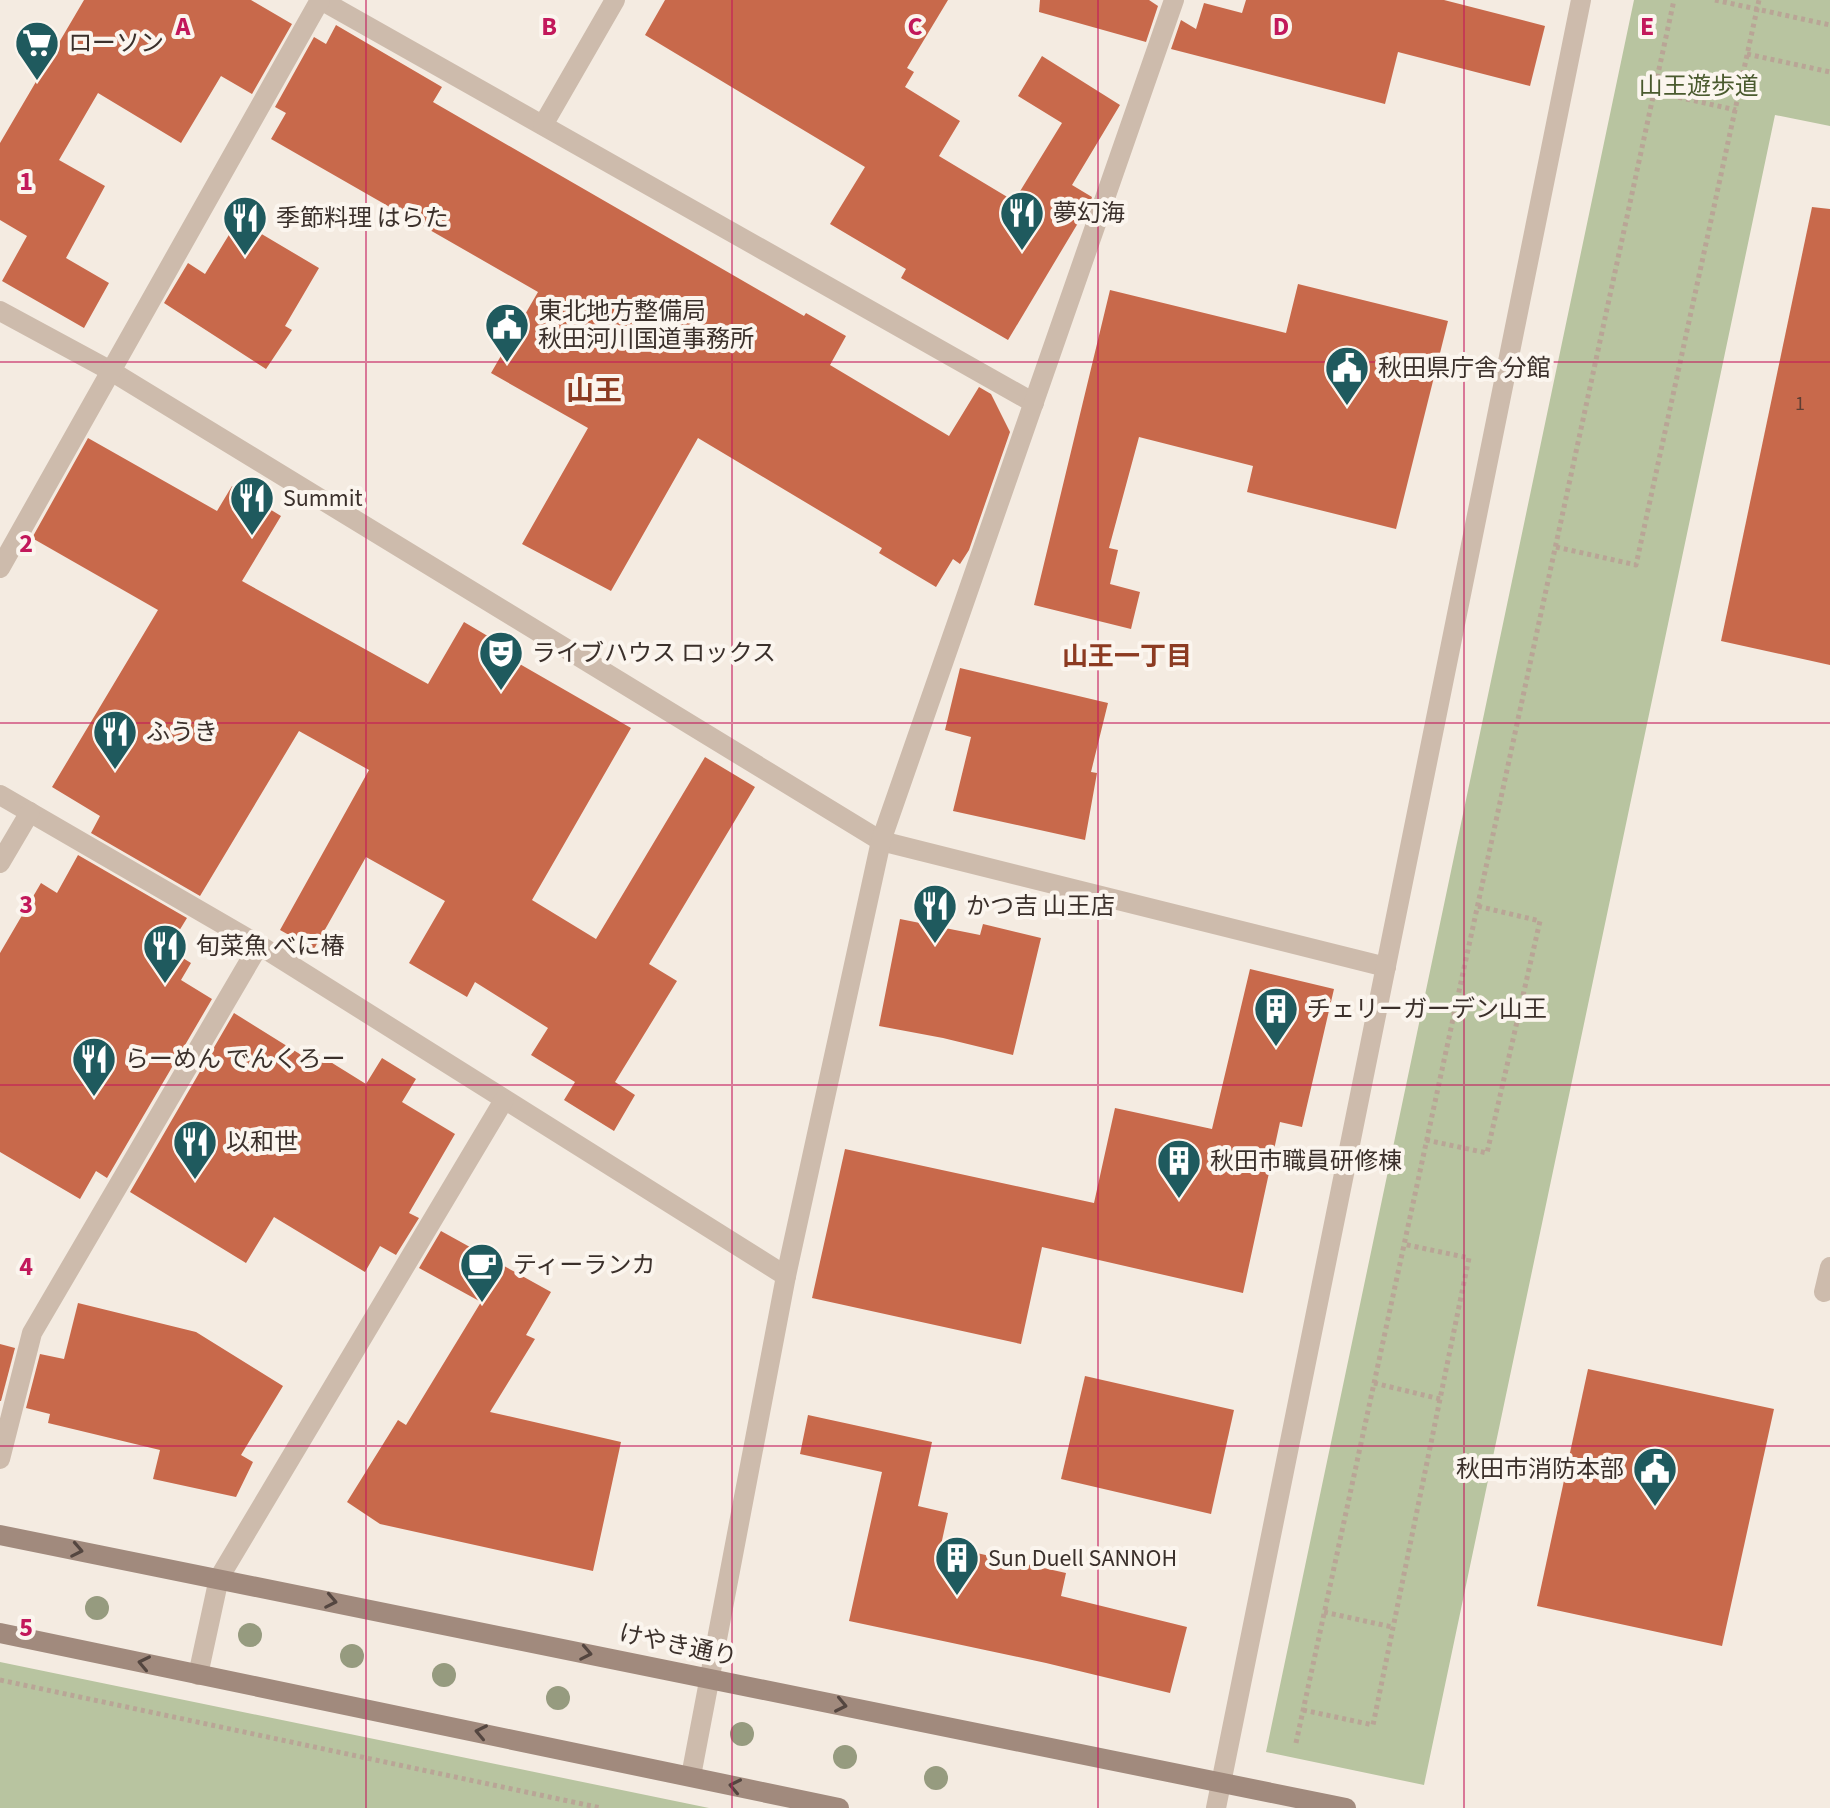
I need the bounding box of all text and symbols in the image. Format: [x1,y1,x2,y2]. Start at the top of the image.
text: A [175,8,192,45]
text: B [541,8,557,45]
text: C [907,8,923,45]
text: D [1273,8,1289,45]
text: E [1640,8,1654,45]
supermarket icon: ローソン [13,19,61,82]
place label: ローソン [68,26,164,61]
park label: 山王遊歩道 [1639,69,1759,104]
text: 1 [19,163,33,200]
restaurant icon: 夢幻海 [998,189,1046,252]
restaurant icon: 季節料理 はらた [221,194,269,257]
place label: 夢幻海 [1053,196,1125,231]
place label: 季節料理 はらた [276,201,449,236]
place label: 東北地方整備局 秋田河川国道事務所 [538,294,754,357]
public building icon: 東北地方整備局 秋田河川国道事務所 [483,301,531,364]
public building icon: 秋田県庁舎 分館 [1323,344,1371,407]
place label: 秋田県庁舎 分館 [1378,351,1551,386]
district label: 山王 [566,371,622,411]
house number: 1 [1795,390,1805,418]
restaurant icon: Summit [228,474,276,537]
place label: Summit [283,481,363,516]
text: 2 [19,525,33,562]
theatre icon: ライブハウス ロックス [477,629,525,692]
place label: ライブハウス ロックス [532,636,776,671]
district label: 山王一丁目 [1062,638,1192,675]
restaurant icon: ふうき [91,708,139,771]
place label: ふうき [146,715,218,750]
restaurant icon: かつ吉 山王店 [911,882,959,945]
text: 3 [19,886,33,923]
place label: かつ吉 山王店 [966,889,1115,924]
restaurant icon: 旬菜魚 べに椿 [141,922,189,985]
place label: 旬菜魚 べに椿 [196,929,345,964]
building icon: チェリーガーデン山王 [1252,985,1300,1048]
place label: チェリーガーデン山王 [1307,992,1547,1027]
restaurant icon: らーめん でんくろー [70,1035,118,1098]
place label: らーめん でんくろー [125,1042,346,1077]
restaurant icon: 以和世 [171,1118,219,1181]
place label: 以和世 [226,1125,298,1160]
building icon: 秋田市職員研修棟 [1155,1137,1203,1200]
place label: 秋田市職員研修棟 [1210,1144,1402,1179]
cafe icon: ティーランカ [458,1241,506,1304]
text: 4 [19,1248,33,1285]
place label: ティーランカ [513,1248,656,1283]
public building icon: 秋田市消防本部 [1631,1445,1679,1508]
place label: 秋田市消防本部 [1456,1452,1624,1487]
building icon: Sun Duell SANNOH [933,1534,981,1597]
one-way arrow [69,1541,83,1558]
place label: Sun Duell SANNOH [988,1541,1177,1576]
one-way arrow [324,1592,338,1609]
text: 5 [19,1609,33,1646]
street label: けやき通り [616,1616,740,1675]
one-way arrow [580,1643,593,1660]
one-way arrow [137,1655,151,1672]
one-way arrow [834,1696,847,1713]
one-way arrow [474,1725,487,1742]
one-way arrow [729,1778,743,1795]

